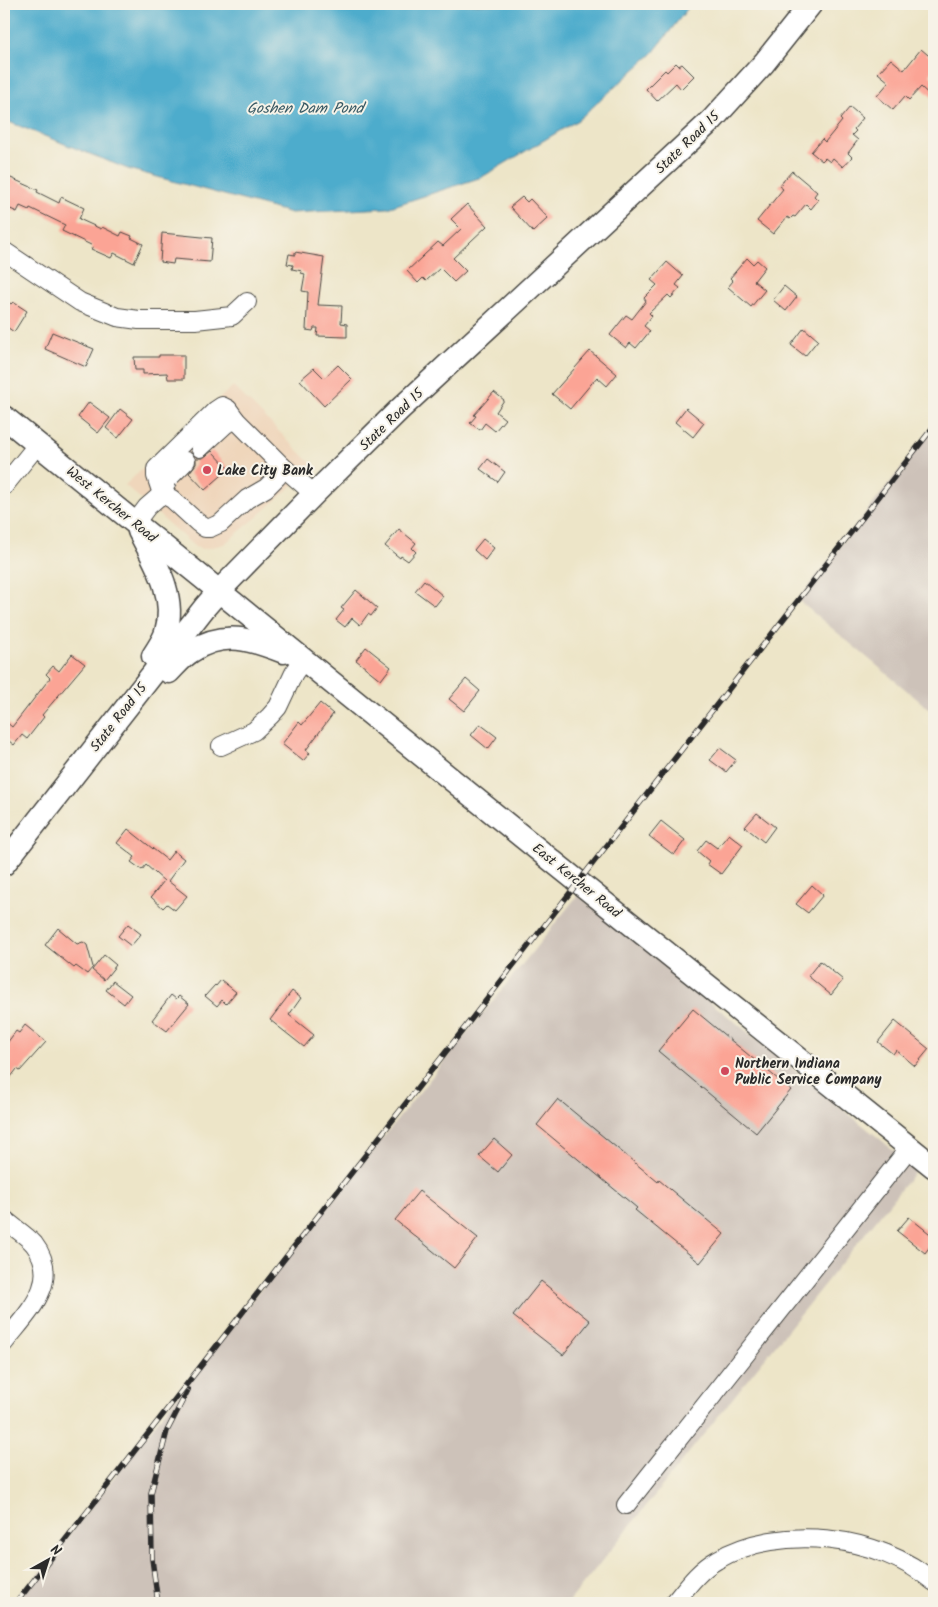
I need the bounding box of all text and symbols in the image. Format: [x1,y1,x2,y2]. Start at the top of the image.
water label: Goshen Dam Pond [247,97,367,121]
street label: State Road 15 [650,105,726,179]
street label: State Road 15 [354,382,430,456]
place label: Lake City Bank [217,460,314,482]
street label: West Kercher Road [61,461,163,549]
marker: Lake City Bank [201,464,213,476]
street label: State Road 15 [85,677,154,757]
street label: East Kercher Road [527,838,627,924]
place label: Northern Indiana Public Service Company [735,1053,882,1091]
marker: Northern Indiana Public Service Company [719,1065,731,1077]
north arrow [22,1534,72,1584]
text: N [45,1539,66,1562]

